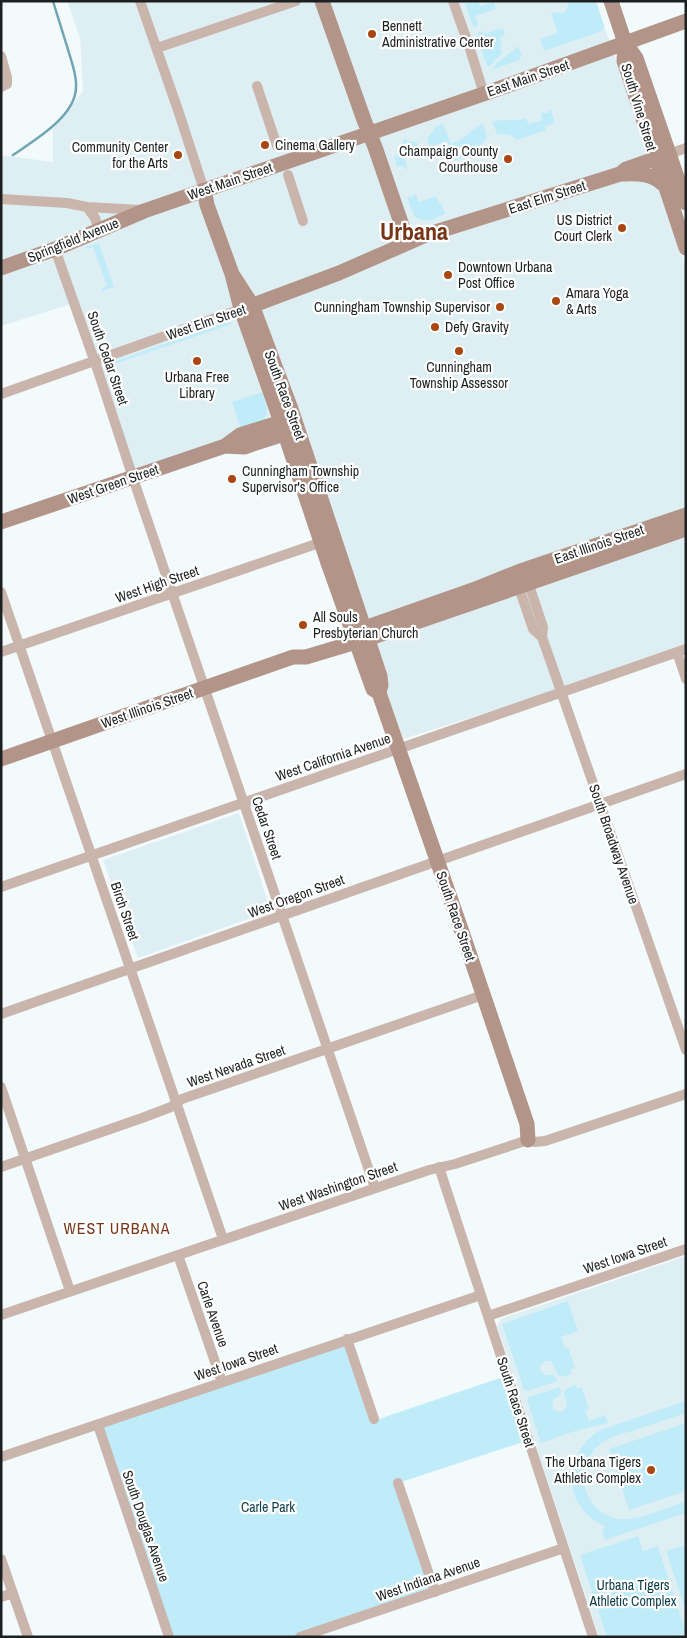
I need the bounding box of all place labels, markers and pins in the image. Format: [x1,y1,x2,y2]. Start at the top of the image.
place label: Bennett Administrative Center [381,17,494,51]
marker: Bennett Administrative Center [366,28,378,40]
place label: Cinema Gallery [275,136,355,154]
place label: Community Center for the Arts [72,138,168,172]
marker: Cinema Gallery [259,139,271,151]
place label: Champaign County Courthouse [399,142,498,176]
marker: Community Center for the Arts [172,149,184,161]
marker: Champaign County Courthouse [502,153,514,165]
place label: US District Court Clerk [554,211,612,245]
marker: US District Court Clerk [616,222,628,234]
place label: Downtown Urbana Post Office [458,258,553,292]
marker: Downtown Urbana Post Office [442,269,454,281]
place label: Amara Yoga & Arts [565,284,629,318]
marker: Amara Yoga & Arts [550,295,562,307]
place label: Cunningham Township Supervisor [314,298,490,316]
marker: Cunningham Township Supervisor [494,301,506,313]
place label: Defy Gravity [445,318,509,336]
marker: Defy Gravity [429,321,441,333]
marker: Cunningham Township Assessor [453,345,465,357]
marker: Urbana Free Library [191,355,203,367]
place label: Cunningham Township Assessor [410,358,508,392]
place label: Urbana Free Library [165,368,229,402]
place label: Cunningham Township Supervisor's Office [242,462,359,496]
marker: Cunningham Township Supervisor's Office [226,473,238,485]
place label: All Souls Presbyterian Church [312,608,418,642]
marker: All Souls Presbyterian Church [297,619,309,631]
place label: The Urbana Tigers Athletic Complex [545,1453,641,1487]
marker: The Urbana Tigers Athletic Complex [645,1464,657,1476]

